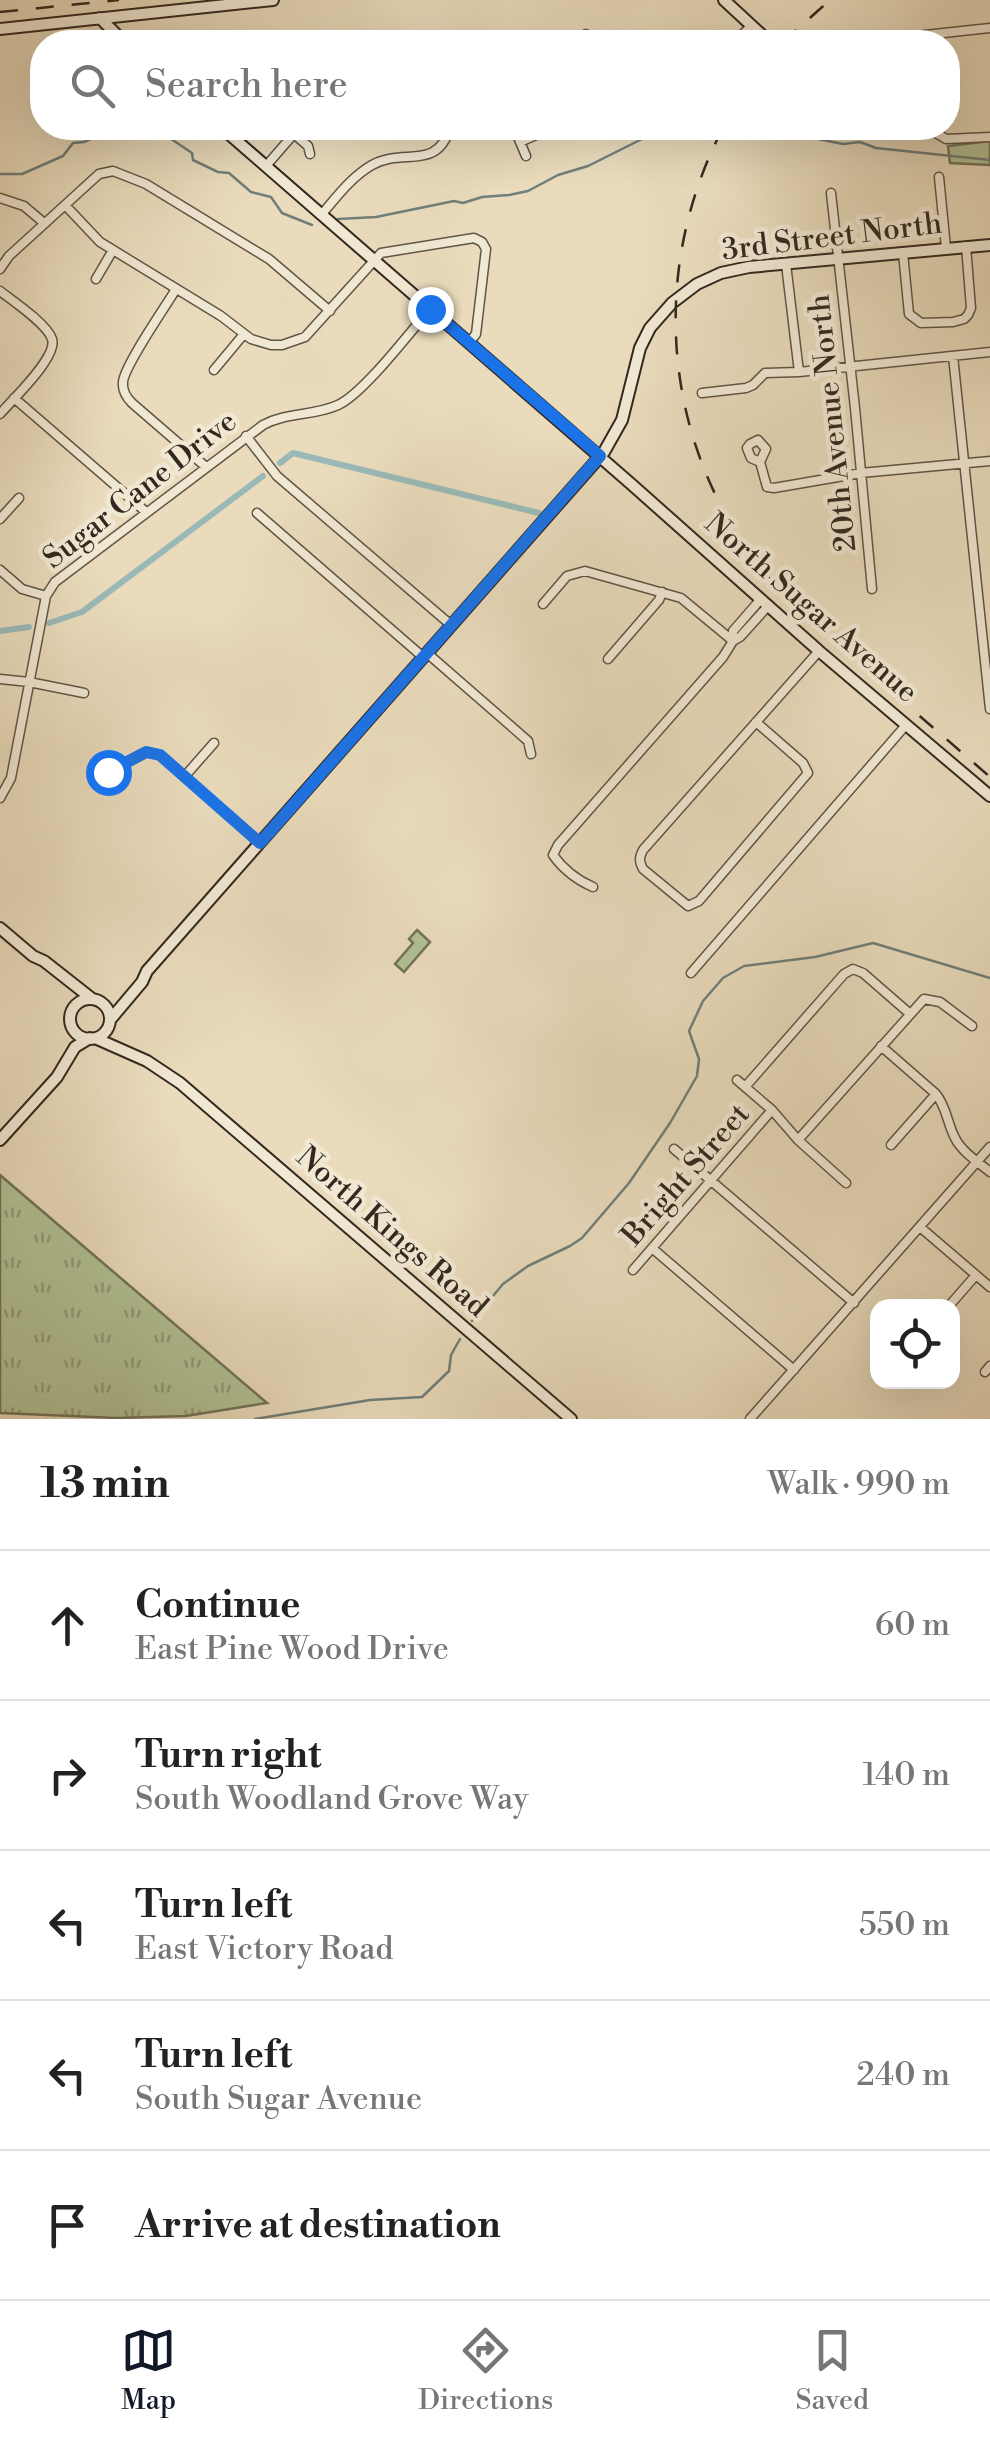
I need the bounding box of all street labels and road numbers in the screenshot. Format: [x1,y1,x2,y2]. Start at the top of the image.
street label: 3rd Street North [720,205,944,269]
street label: 20th Avenue North [801,292,865,554]
street label: Sugar Cane Drive [35,403,245,577]
street label: North Sugar Avenue [696,505,926,711]
street label: Bright Street [613,1096,758,1255]
street label: North Kings Road [288,1138,496,1326]

